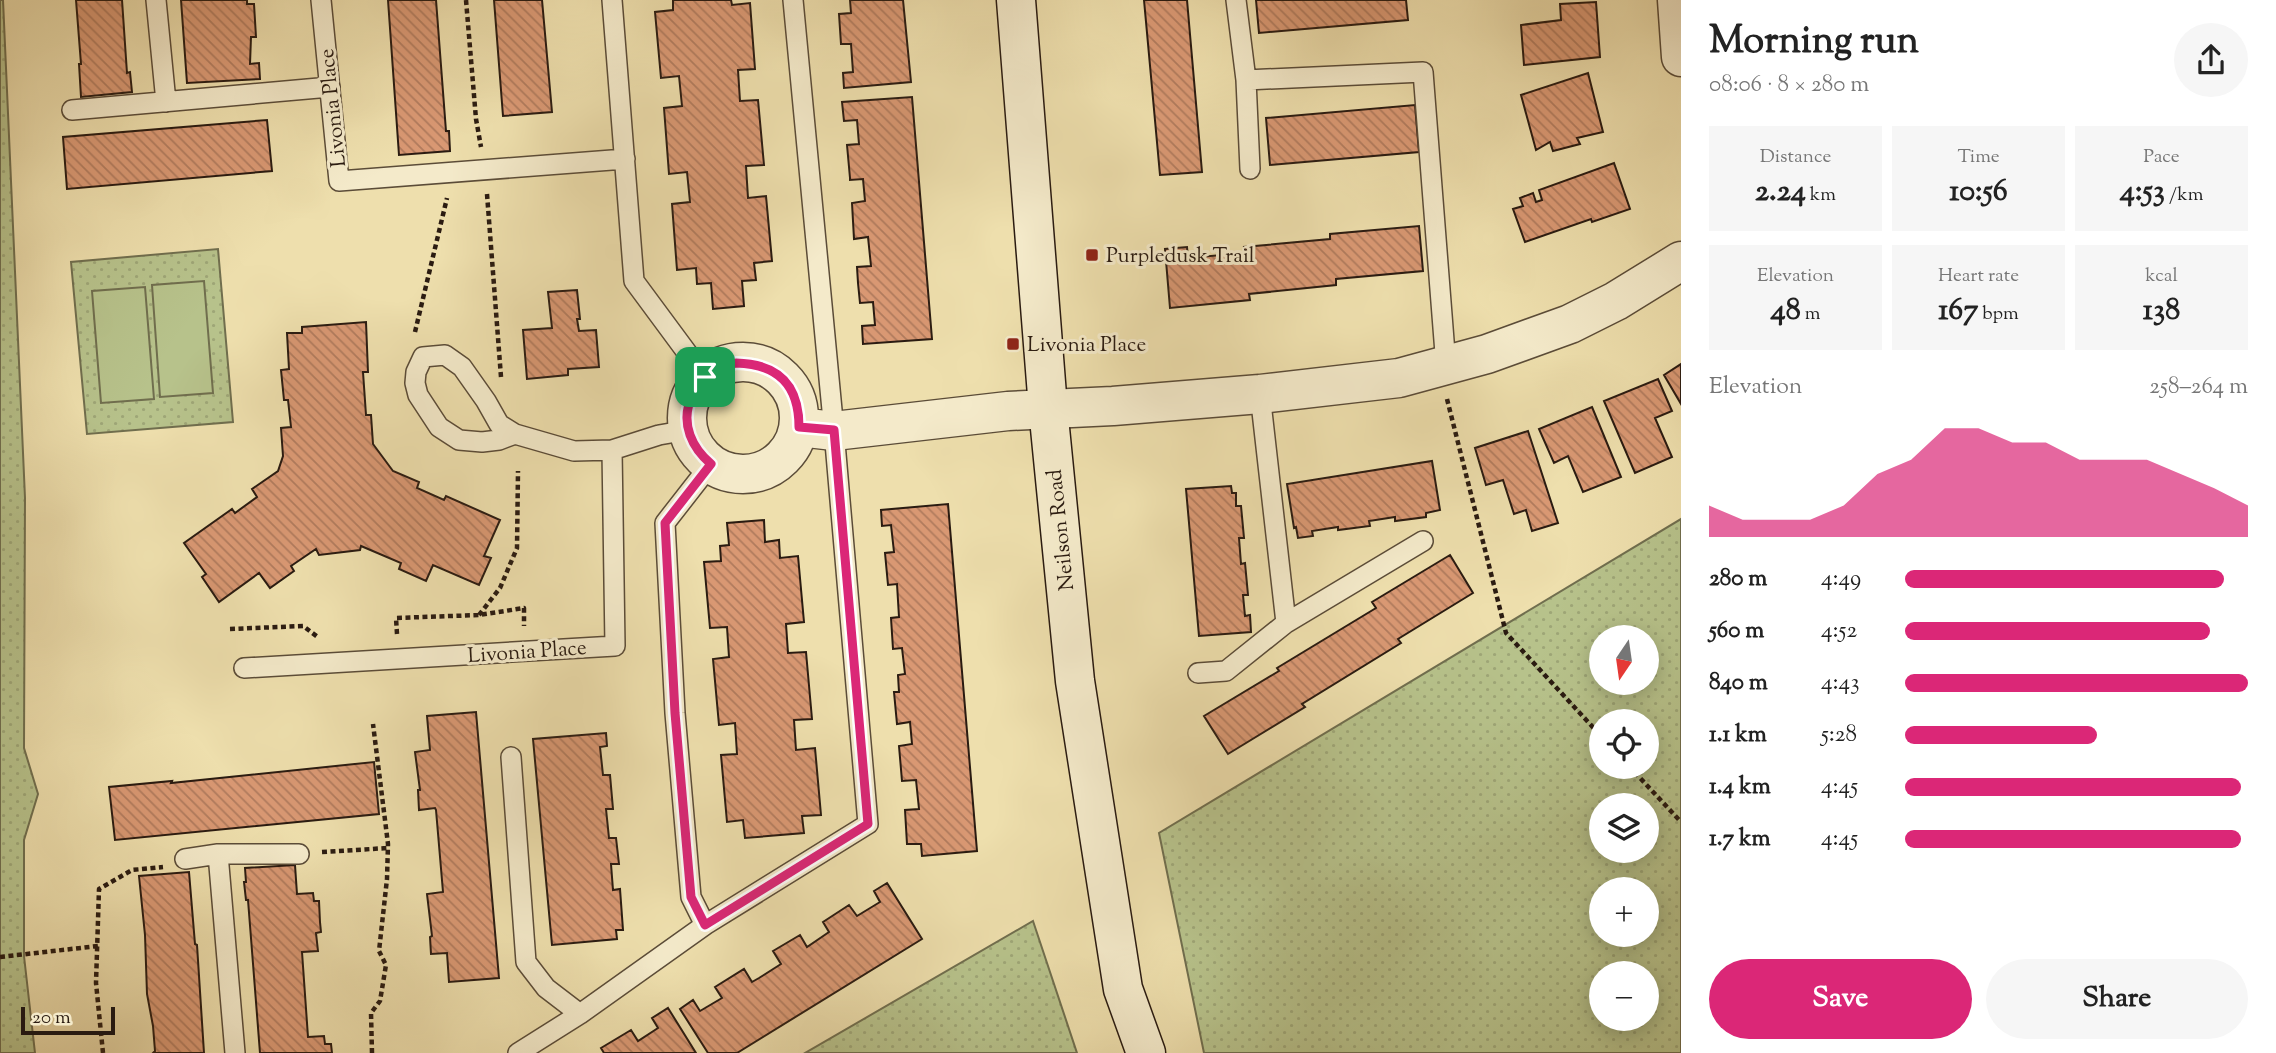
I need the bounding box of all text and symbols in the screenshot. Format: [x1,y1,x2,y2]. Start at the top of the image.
text: Morning run [1709,16,1919,70]
button: share [2174,23,2248,97]
street label: Livonia Place [313,47,355,169]
text: 08:06 · 8 × 280 m [1709,69,1869,102]
text: Distance [1760,144,1831,171]
text: Time [1957,144,2000,171]
text: Pace [2143,144,2180,171]
text: 2.24 [1755,171,1806,214]
text: 10:56 [1949,171,2008,214]
text: 4:53 [2120,171,2165,214]
text: km [1806,182,1836,209]
text: /km [2165,182,2203,209]
place label: Purpledusk Trail [1106,242,1255,272]
marker: Purpledusk Trail [1084,247,1100,263]
text: Elevation [1757,263,1834,290]
text: Heart rate [1938,263,2019,290]
text: kcal [2145,263,2178,290]
text: 48 [1771,290,1801,333]
text: 167 [1938,290,1978,333]
text: 138 [2143,290,2180,333]
text: m [1801,301,1820,328]
text: bpm [1978,301,2019,328]
place label: Livonia Place [1027,331,1146,361]
marker: Livonia Place [1005,336,1021,352]
pin [675,347,735,407]
icon: arrive [686,358,724,396]
text: Elevation [1709,371,1802,404]
text: 258–264 m [2149,371,2248,404]
street label: Neilson Road [1041,467,1083,592]
text: 280 m [1709,563,1767,596]
text: 4:49 [1821,563,1861,596]
text: 560 m [1709,615,1764,648]
text: 4:52 [1821,615,1857,648]
north arrow [1589,625,1659,695]
map controls [1589,625,1659,1031]
street label: Livonia Place [467,634,588,672]
text: 840 m [1709,667,1768,700]
text: 4:43 [1821,667,1859,700]
button: locate [1589,709,1659,779]
text: 1.1 km [1709,719,1767,752]
text: 5:28 [1821,719,1857,752]
text: 1.4 km [1709,771,1771,804]
text: 4:45 [1821,771,1858,804]
button: layers [1589,793,1659,863]
text: 1.7 km [1709,823,1771,856]
text: 4:45 [1821,823,1858,856]
button: + [1589,877,1659,947]
button: Save [1709,959,1972,1039]
button: Share [1986,959,2248,1039]
button: − [1589,961,1659,1031]
scale bar [21,1004,116,1036]
text: 20 m [32,1005,71,1032]

